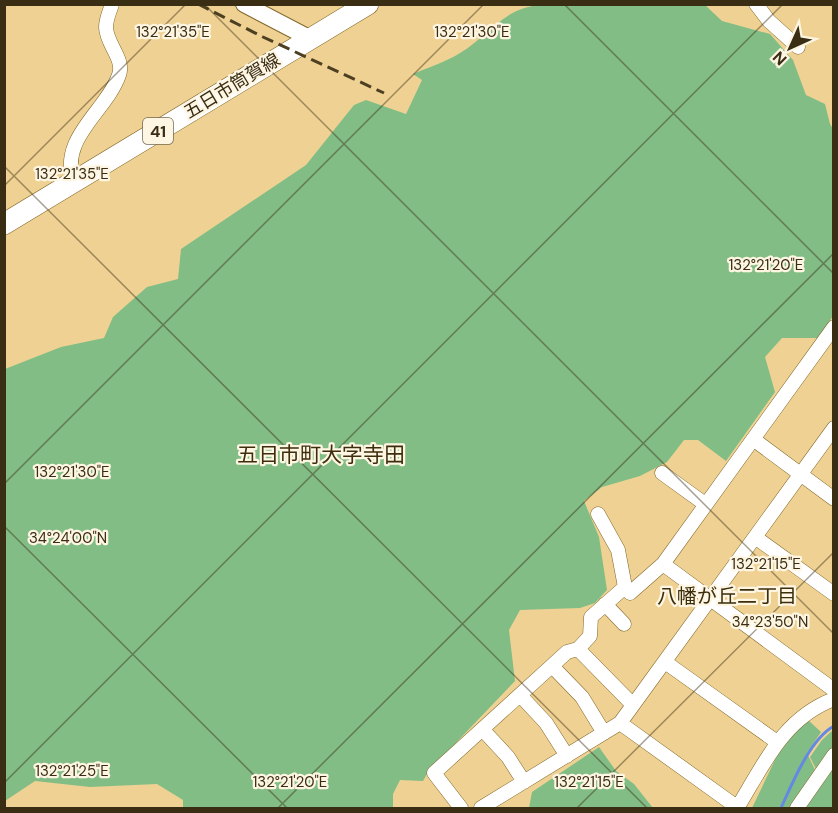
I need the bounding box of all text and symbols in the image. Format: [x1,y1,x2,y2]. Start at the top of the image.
north arrow [760,18,820,78]
text: 132°21'35"E [136,22,210,42]
text: 132°21'30"E [434,22,510,42]
text: N [768,47,791,70]
street label: 五日市筒賀線 [180,48,284,124]
road number: 41 [143,118,173,144]
text: 132°21'35"E [35,164,109,184]
text: 132°21'20"E [729,255,803,275]
district label: 五日市町大字寺田 [237,441,405,469]
text: 132°21'30"E [34,462,110,482]
text: 34°24'00"N [29,528,107,548]
text: 132°21'15"E [731,554,801,574]
district label: 八幡が丘二丁目 [657,583,797,609]
text: 34°23'50"N [732,612,808,632]
text: 132°21'25"E [35,761,109,781]
text: 132°21'20"E [253,772,327,792]
text: 132°21'15"E [554,772,624,792]

